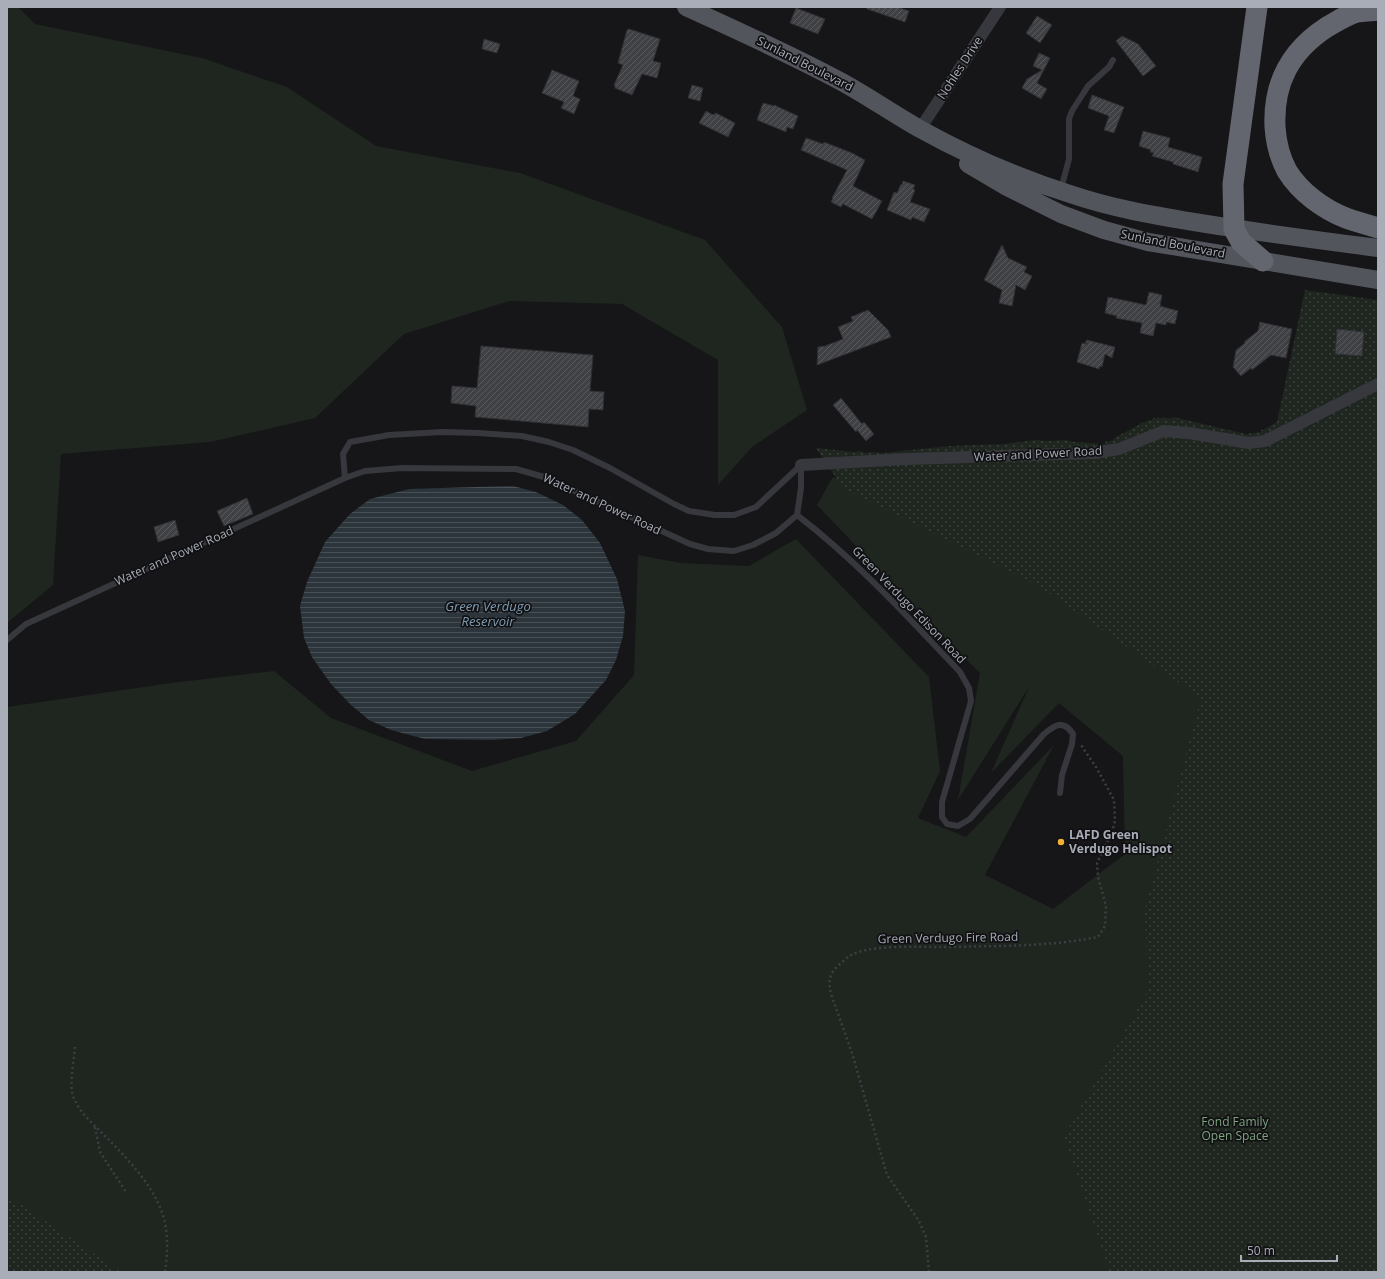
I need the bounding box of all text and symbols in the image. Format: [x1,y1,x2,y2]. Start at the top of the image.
street label: Sunland Boulevard [754,32,856,95]
street label: Nohles Drive [933,33,986,102]
street label: Sunland Boulevard [1120,225,1227,262]
street label: Water and Power Road [973,442,1103,465]
street label: Water and Power Road [540,469,664,538]
street label: Water and Power Road [112,522,236,589]
street label: Green Verdugo Edison Road [849,542,970,667]
water label: Green Verdugo Reservoir [445,597,531,630]
place label: LAFD Green Verdugo Helispot [1069,826,1172,857]
marker: LAFD Green Verdugo Helispot [1056,837,1066,847]
street label: Green Verdugo Fire Road [878,928,1018,947]
park label: Fond Family Open Space [1201,1113,1270,1144]
scale bar [1241,1237,1337,1263]
text: 50 m [1247,1242,1275,1259]

